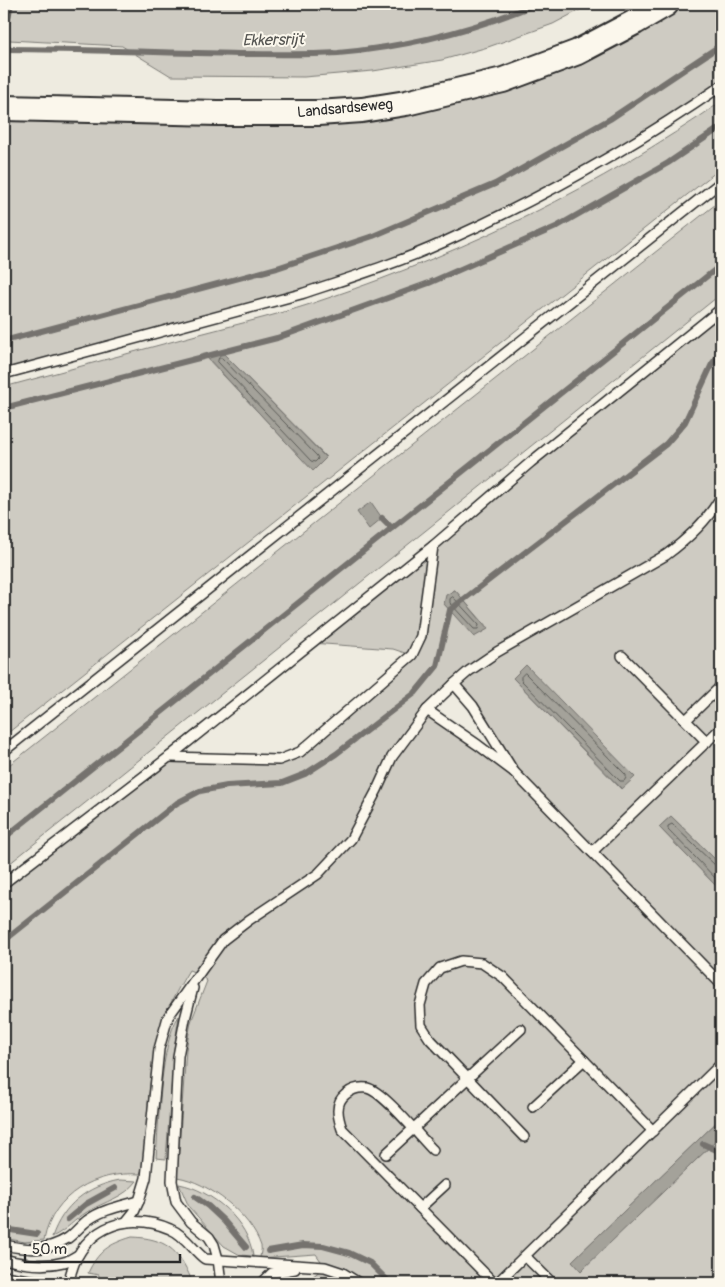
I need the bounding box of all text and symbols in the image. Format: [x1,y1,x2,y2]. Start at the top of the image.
water label: Ekkersrijt [242,29,305,51]
street label: Landsardseweg [296,95,394,122]
scale bar [25,1232,180,1264]
text: 50 m [32,1240,67,1259]

